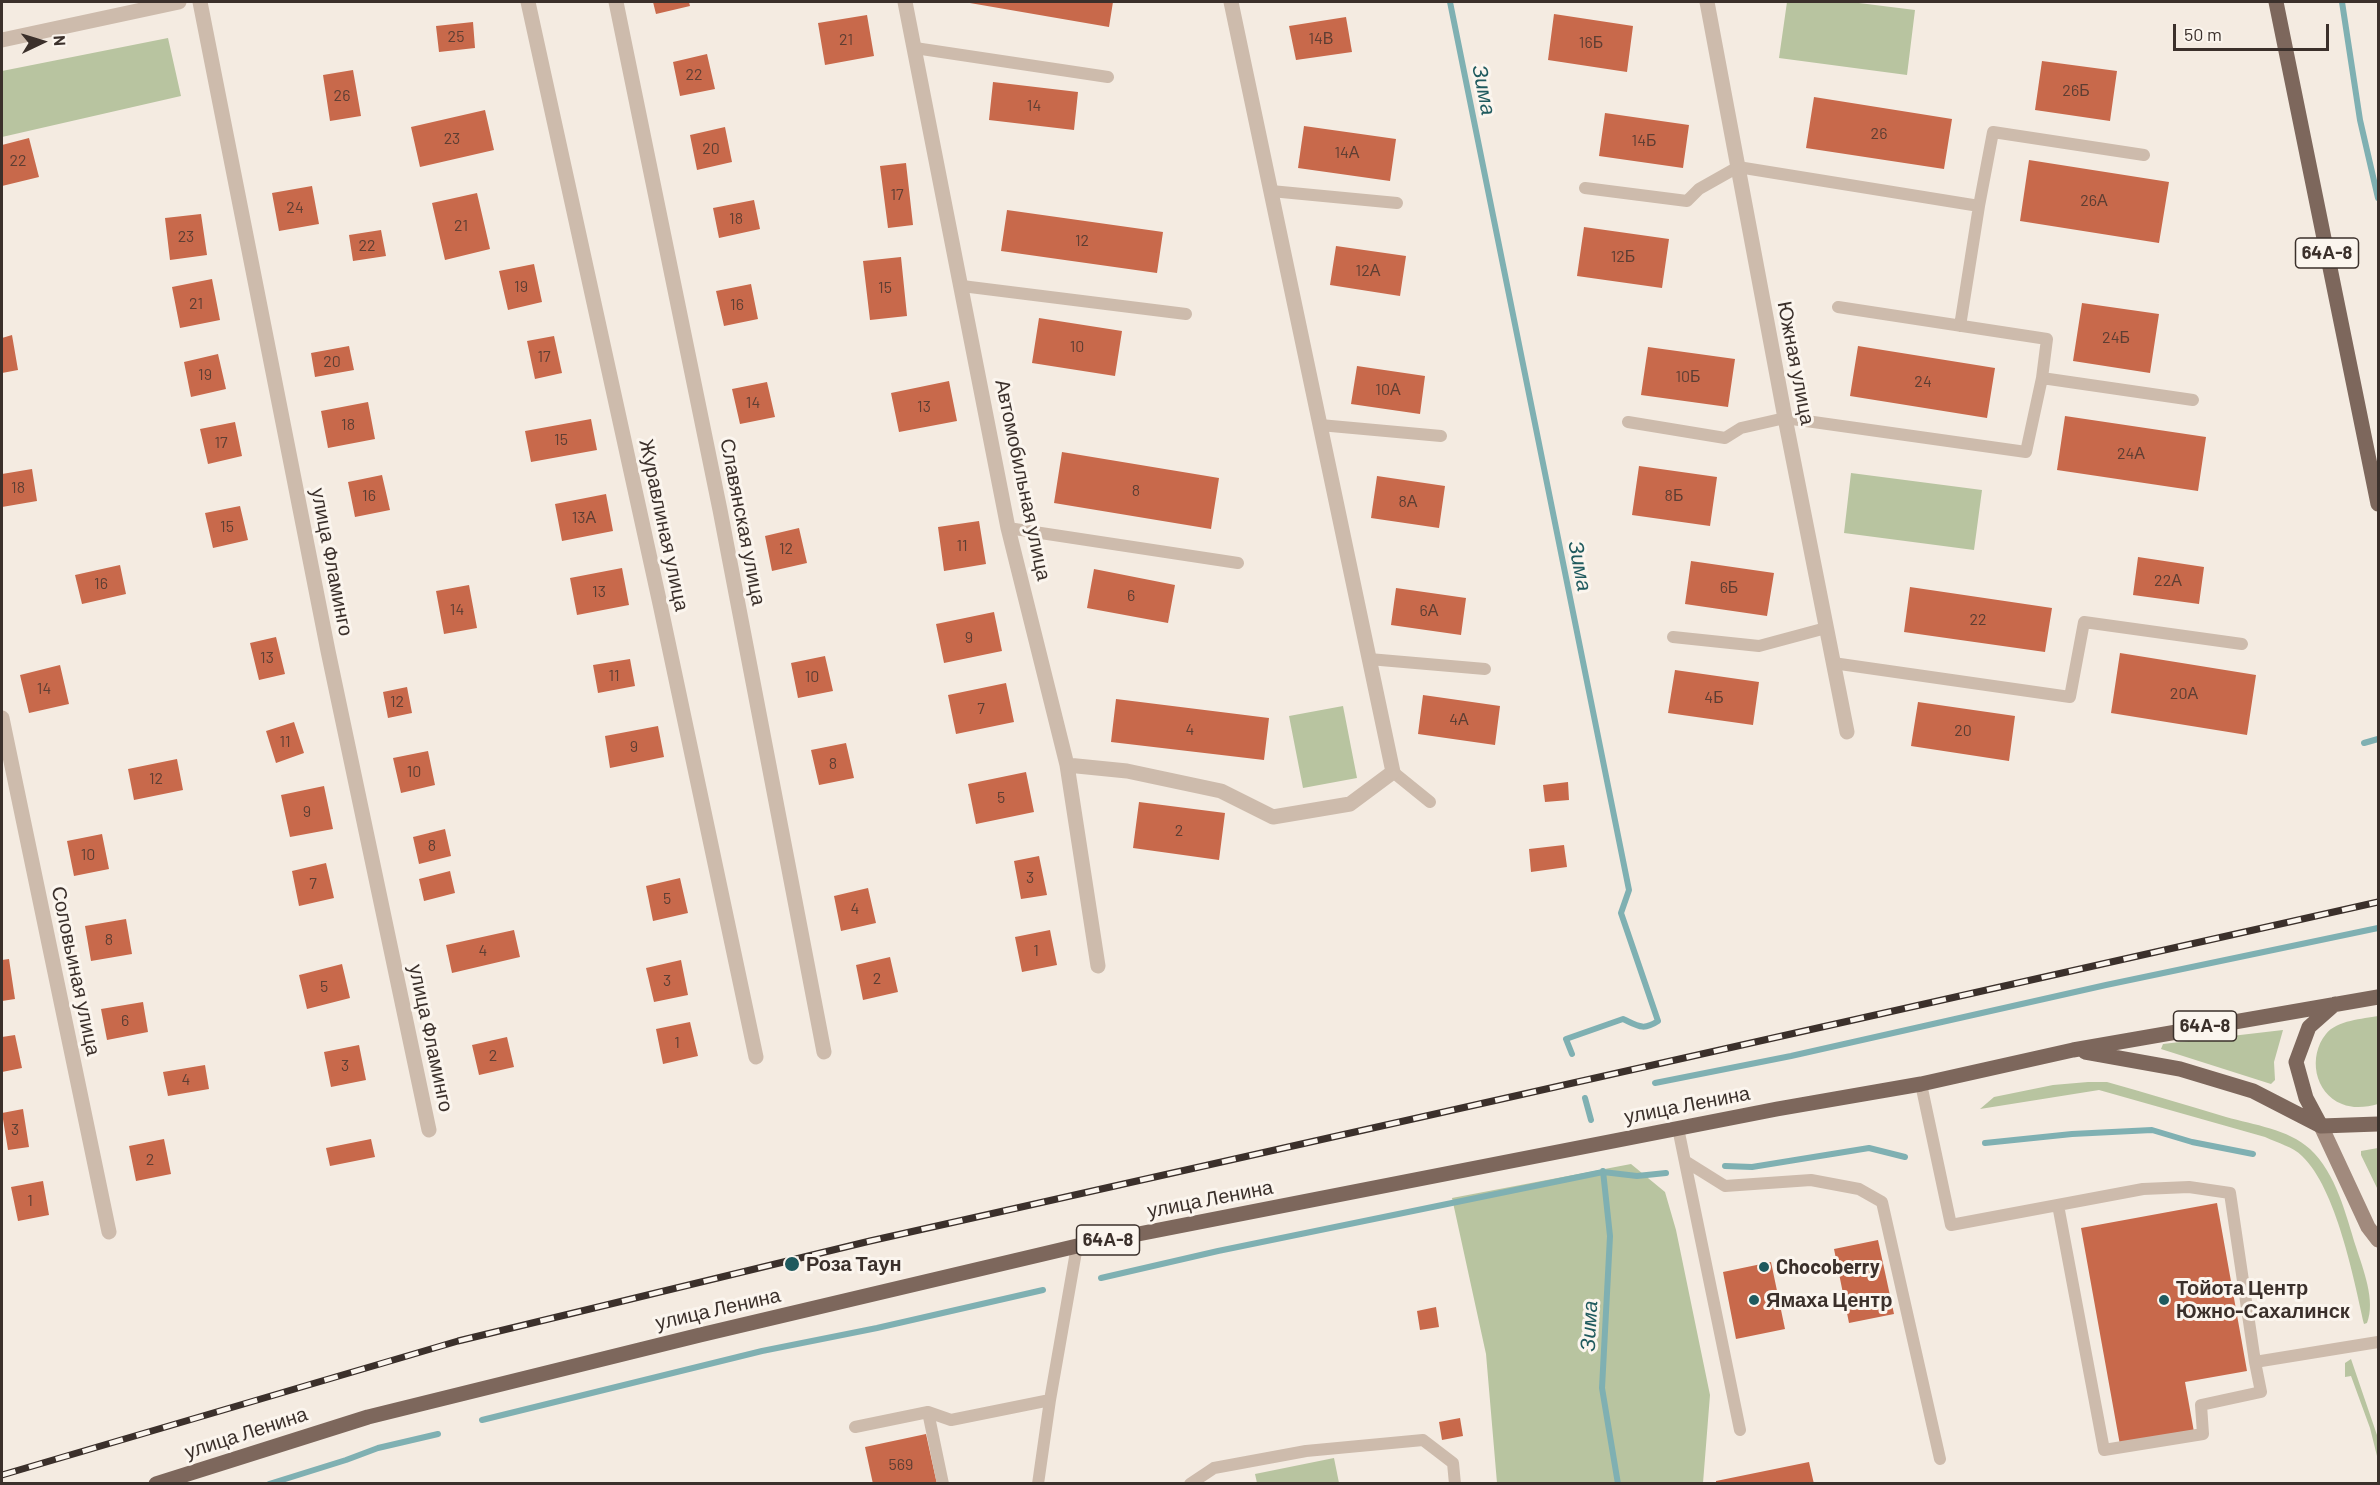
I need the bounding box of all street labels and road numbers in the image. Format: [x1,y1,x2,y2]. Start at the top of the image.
road number: 64А-8 [2296,238,2358,268]
street label: Южная улица [1772,299,1820,427]
street label: Автомобильная улица [990,377,1056,583]
street label: Славянская улица [715,436,771,608]
street label: Журавлиная улица [634,437,694,613]
street label: улица Фламинго [306,486,358,638]
street label: Соловьиная улица [46,884,106,1058]
street label: улица Фламинго [404,962,458,1114]
road number: 64А-8 [2174,1011,2236,1041]
street label: улица Ленина [1622,1081,1752,1129]
street label: улица Ленина [1145,1175,1275,1223]
road number: 64А-8 [1076,1225,1140,1255]
street label: улица Ленина [653,1283,783,1335]
street label: улица Ленина [182,1402,310,1464]

